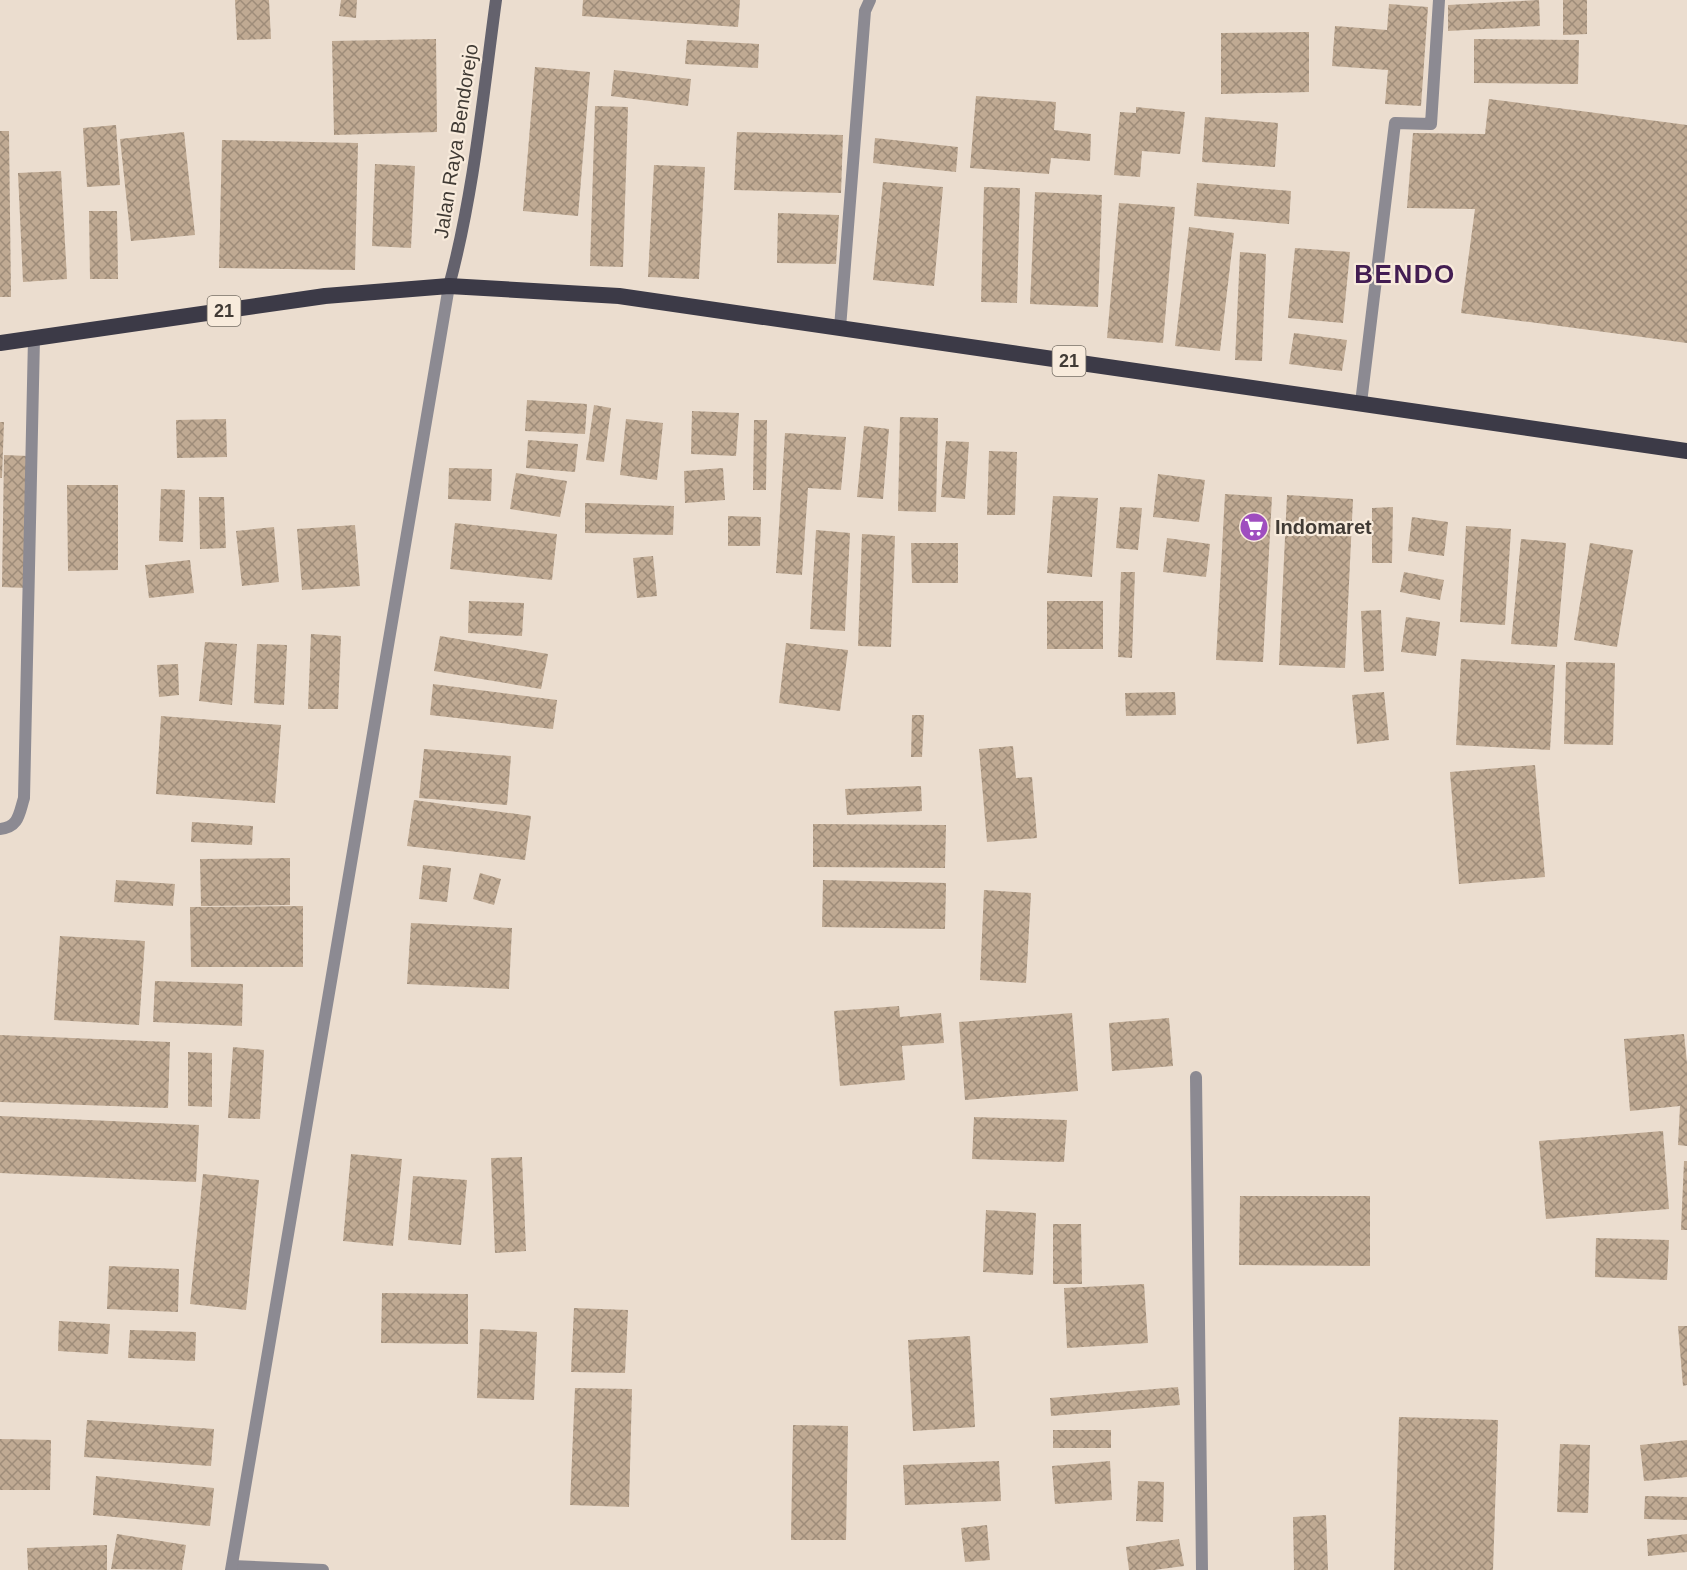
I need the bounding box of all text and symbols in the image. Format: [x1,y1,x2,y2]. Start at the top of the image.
street label: Jalan Raya Bendorejo [430,42,482,240]
district label: BENDO [1354,259,1456,289]
road number: 21 [208,296,240,326]
road number: 21 [1052,346,1086,376]
supermarket icon: Indomaret [1238,511,1270,543]
place label: Indomaret [1275,516,1372,538]

